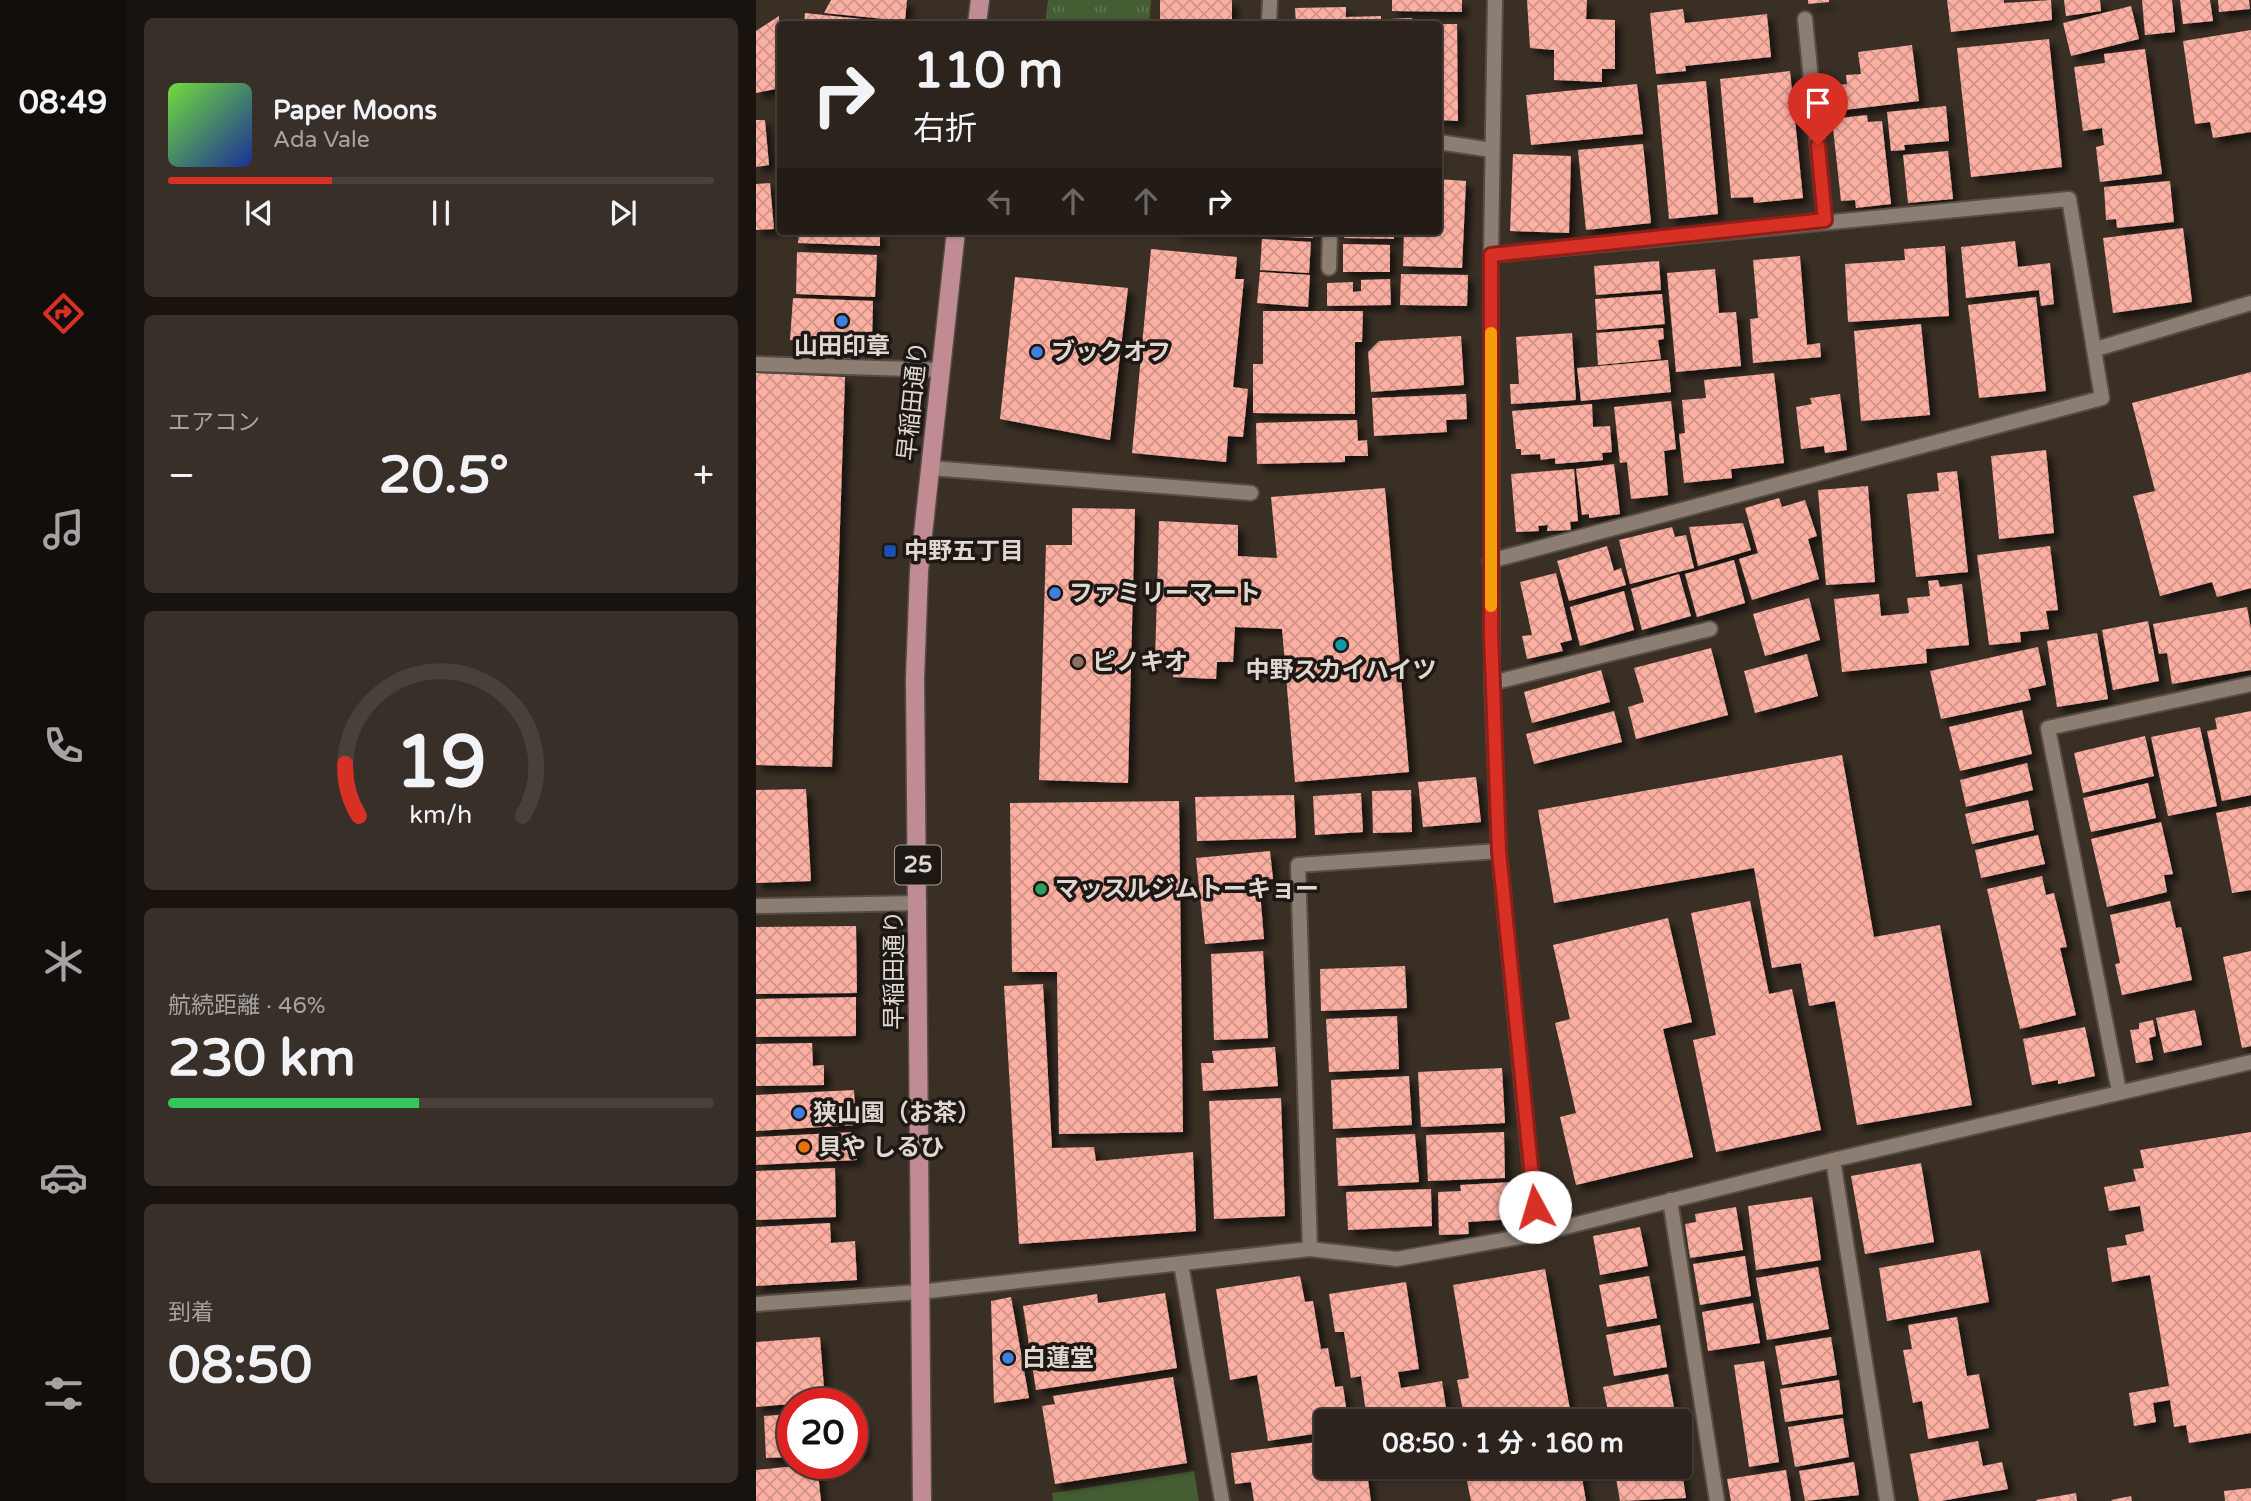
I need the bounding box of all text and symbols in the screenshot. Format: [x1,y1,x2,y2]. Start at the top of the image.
text: 110 m [913,42,1063,101]
icon: right [798,49,889,140]
pin [1788,73,1848,145]
text: 08:49 [19,84,107,122]
icon: arrive [1799,84,1837,122]
text: Paper Moons [273,95,437,126]
text: 右折 [913,110,977,148]
text: Ada Vale [273,126,370,154]
icon: left [981,182,1019,220]
icon: ahead [1054,182,1092,220]
icon: ahead [1127,182,1165,220]
icon: right [1200,182,1238,220]
icon: previous [240,194,278,232]
icon: pause [422,194,460,232]
icon: next [604,194,642,232]
icon: directions [39,289,88,338]
marker: 山田印章 [834,313,850,329]
place label: 山田印章 [794,332,890,361]
place label: ブックオフ [1051,338,1171,367]
street label: 早稲田通り [892,340,934,462]
marker: ブックオフ [1029,344,1045,360]
text: エアコン [168,409,260,437]
text: 20.5° [379,444,509,507]
text: − [168,453,195,499]
text: + [693,453,714,499]
icon: music [39,505,88,554]
place label: 中野五丁目 [904,537,1024,566]
marker: 中野五丁目 [882,543,898,559]
place label: ファミリーマート [1069,579,1261,608]
marker: ファミリーマート [1047,585,1063,601]
marker: 中野スカイハイツ [1333,637,1349,653]
place label: ピノキオ [1092,648,1188,677]
marker: ピノキオ [1070,654,1086,670]
place label: 中野スカイハイツ [1245,656,1437,685]
text: 19 [395,720,487,808]
icon: phone [39,721,88,770]
text: km/h [410,800,472,830]
road number: 25 [895,846,941,884]
place label: マッスルジムトーキョー [1055,875,1319,904]
marker: マッスルジムトーキョー [1033,881,1049,897]
street label: 早稲田通り [880,910,909,1030]
icon: climate [39,937,88,986]
text: 航続距離 · 46% [168,992,326,1020]
text: 230 km [168,1027,356,1090]
place label: 狭山園（お茶） [813,1099,981,1128]
marker: 狭山園（お茶） [791,1105,807,1121]
place label: 貝や しるひ [818,1133,944,1162]
marker: 貝や しるひ [796,1139,812,1155]
icon: car [39,1153,88,1202]
position arrow [1498,1170,1572,1244]
text: 到着 [168,1299,214,1327]
text: 08:50 [168,1334,312,1397]
place label: 白蓮堂 [1022,1344,1094,1373]
marker: 白蓮堂 [1000,1350,1016,1366]
icon: filters [39,1369,88,1418]
speed limit sign: 20 [777,1388,868,1479]
text: 08:50 · 1 分 · 160 m [1382,1428,1624,1459]

